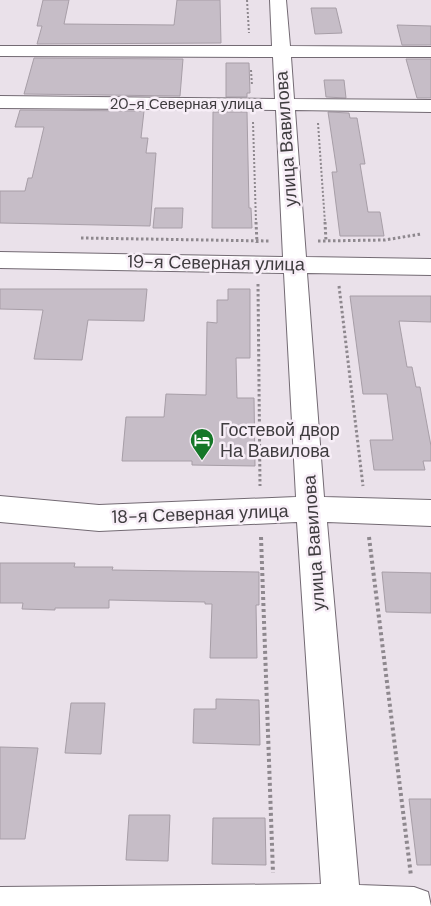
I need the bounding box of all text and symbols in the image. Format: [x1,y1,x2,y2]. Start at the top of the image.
street label: улица Вавилова [269,69,303,208]
street label: 20-я Северная улица [110,94,263,114]
street label: 19-я Северная улица [127,249,306,277]
place label: Гостевой двор На Вавилова [220,418,340,463]
hotel icon: Гостевой двор На Вавилова [189,427,215,461]
street label: улица Вавилова [297,473,331,612]
street label: 18-я Северная улица [111,499,290,529]

